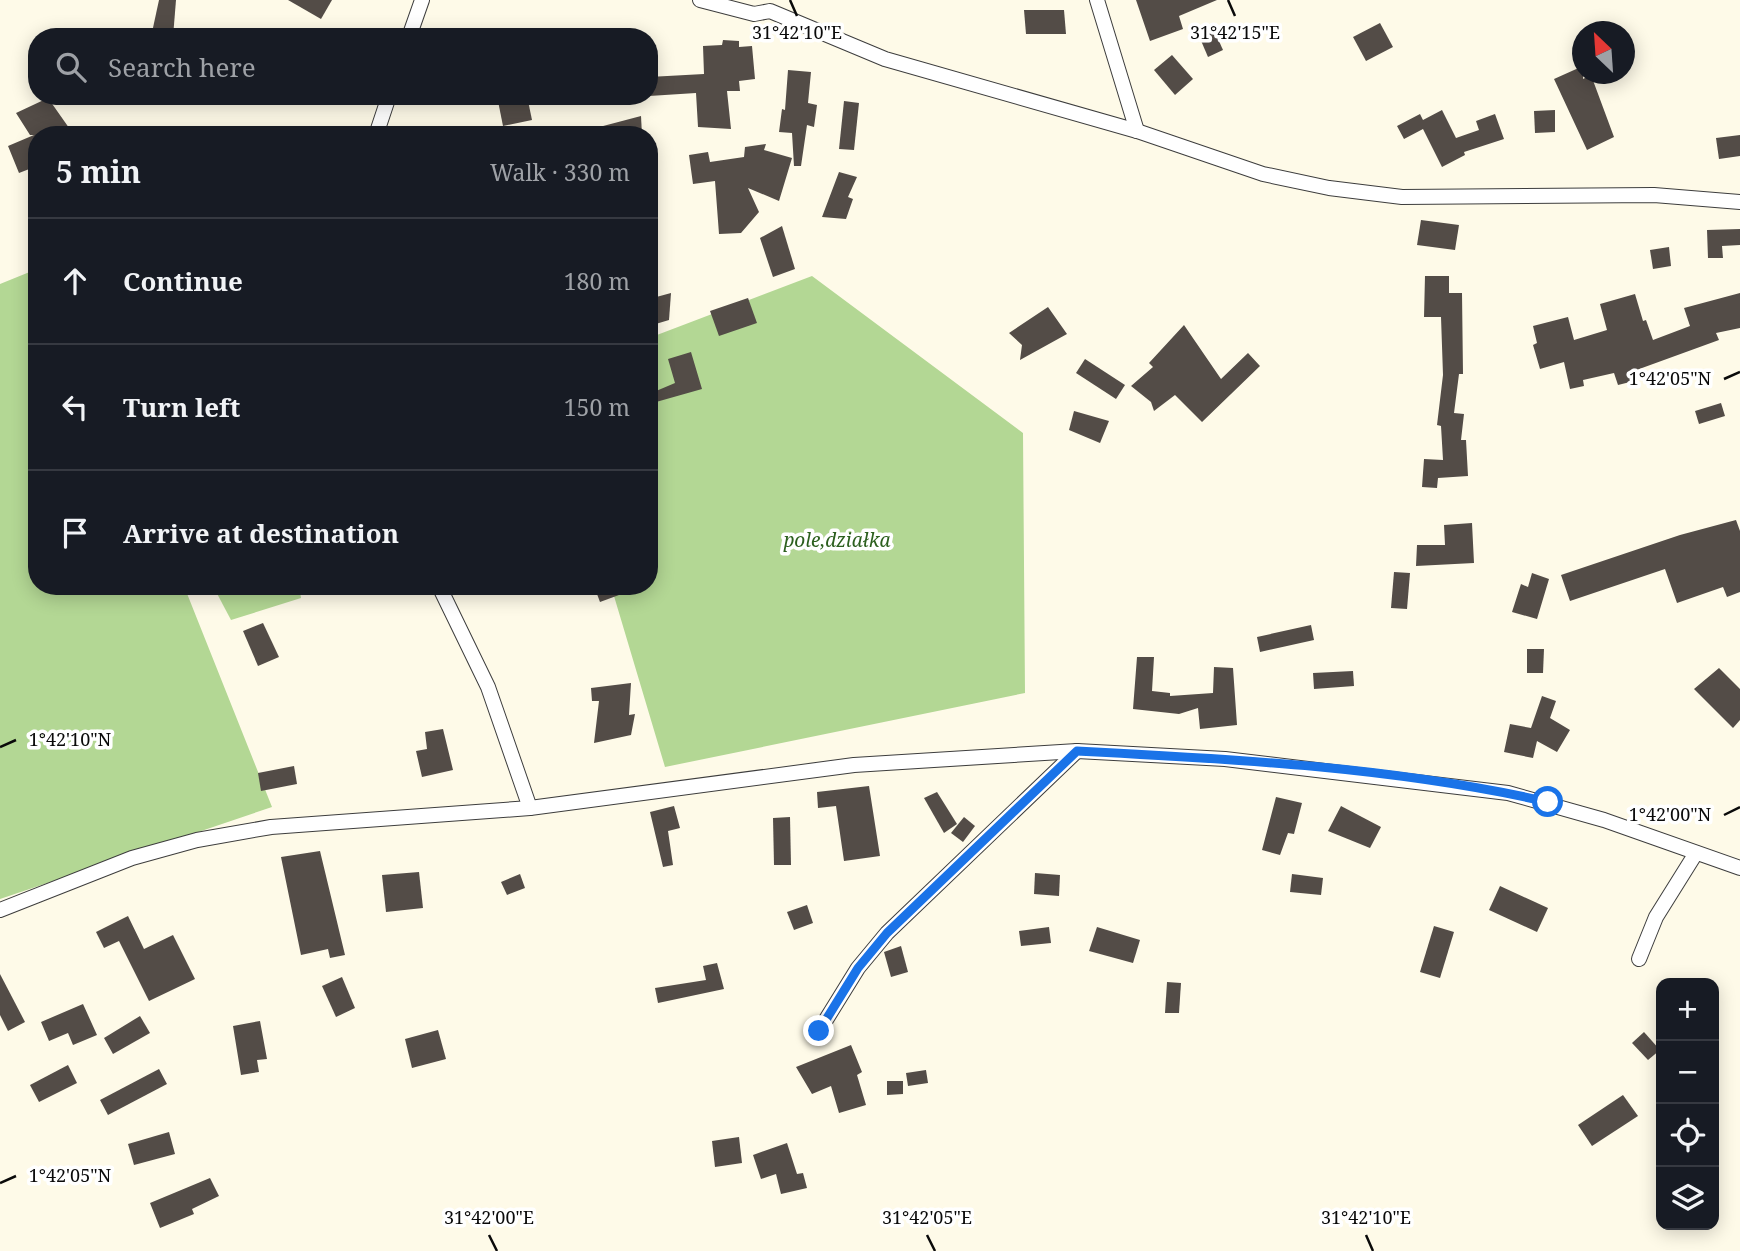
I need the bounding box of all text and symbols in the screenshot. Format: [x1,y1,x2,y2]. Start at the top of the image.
text: 31°42'10"E [752,20,842,44]
text: 31°42'15"E [1190,20,1280,44]
north arrow [1572,21,1635,84]
search box [28,28,658,105]
icon: search [52,48,90,86]
text: Search here [108,49,256,85]
text: 5 min [56,151,141,192]
text: Walk · 330 m [490,156,630,188]
icon: ahead [56,262,94,300]
text: Continue [123,263,243,299]
text: 180 m [564,265,630,297]
text: 1°42'05"N [1629,366,1712,390]
icon: left [56,388,94,426]
text: Turn left [123,389,240,425]
text: 150 m [564,391,630,423]
icon: arrive [56,514,94,552]
text: Arrive at destination [123,515,399,551]
park label: pole,działka [782,527,891,553]
text: 1°42'10"N [29,727,112,751]
route start [1532,786,1563,817]
text: 1°42'00"N [1629,802,1712,826]
map controls [1656,978,1719,1230]
button: + [1656,978,1719,1041]
route end [803,1015,834,1046]
button: − [1656,1041,1719,1104]
button: locate [1656,1104,1719,1167]
text: 1°42'05"N [29,1163,112,1187]
button: layers [1656,1167,1719,1230]
text: 31°42'00"E [444,1205,534,1229]
text: 31°42'05"E [882,1205,972,1229]
text: 31°42'10"E [1321,1205,1411,1229]

